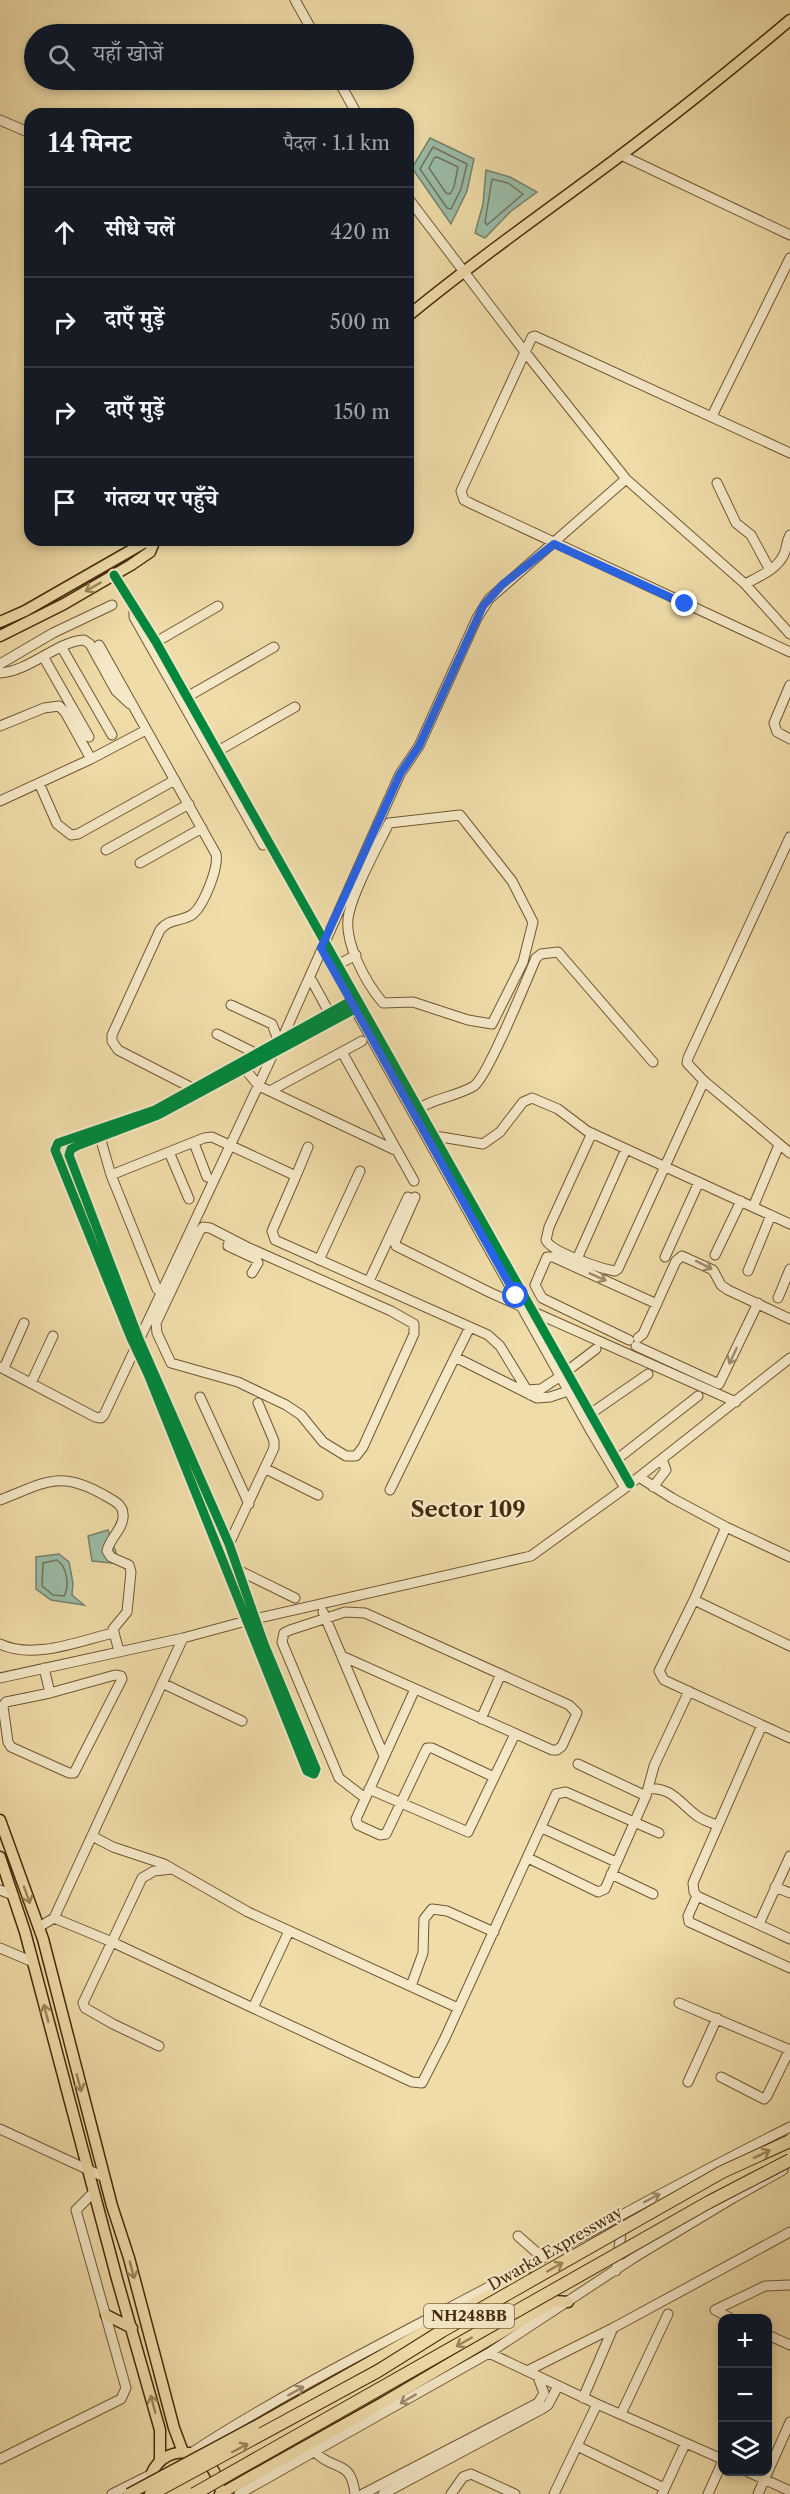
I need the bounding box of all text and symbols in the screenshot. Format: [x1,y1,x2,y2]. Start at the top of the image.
search box [24,24,414,90]
text: यहाँ खोजें [93,40,163,67]
icon: search [45,41,78,74]
text: 14 मिनट [48,127,131,159]
text: पैदल · 1.1 km [283,131,390,155]
text: सीधे चलें [105,215,174,242]
icon: ahead [48,216,81,249]
text: 420 m [330,220,390,244]
text: दाएँ मुड़ें [105,305,164,332]
icon: right [48,306,81,339]
text: 500 m [330,310,390,334]
text: दाएँ मुड़ें [105,395,164,422]
icon: right [48,396,81,429]
text: 150 m [334,400,390,424]
text: गंतव्य पर पहुँचे [105,485,218,512]
icon: arrive [48,486,81,519]
one-way arrow [85,582,103,593]
route end [671,590,697,616]
one-way arrow [695,1260,713,1272]
one-way arrow [588,1272,606,1284]
route start [502,1282,528,1308]
one-way arrow [727,1347,738,1365]
district label: Sector 109 [410,1496,526,1523]
one-way arrow [22,1885,33,1904]
one-way arrow [40,2004,52,2023]
one-way arrow [74,2073,86,2092]
one-way arrow [753,2147,771,2159]
one-way arrow [643,2192,661,2204]
street label: Dwarka Expressway [484,2201,627,2295]
one-way arrow [127,2260,139,2279]
one-way arrow [545,2261,563,2272]
road number: NH248BB [424,2304,514,2328]
map controls [718,2314,772,2476]
button: + [718,2314,772,2368]
one-way arrow [455,2337,473,2348]
button: − [718,2368,772,2422]
one-way arrow [287,2385,304,2397]
one-way arrow [400,2393,417,2405]
one-way arrow [147,2395,159,2414]
button: layers [718,2422,772,2476]
one-way arrow [230,2441,248,2453]

